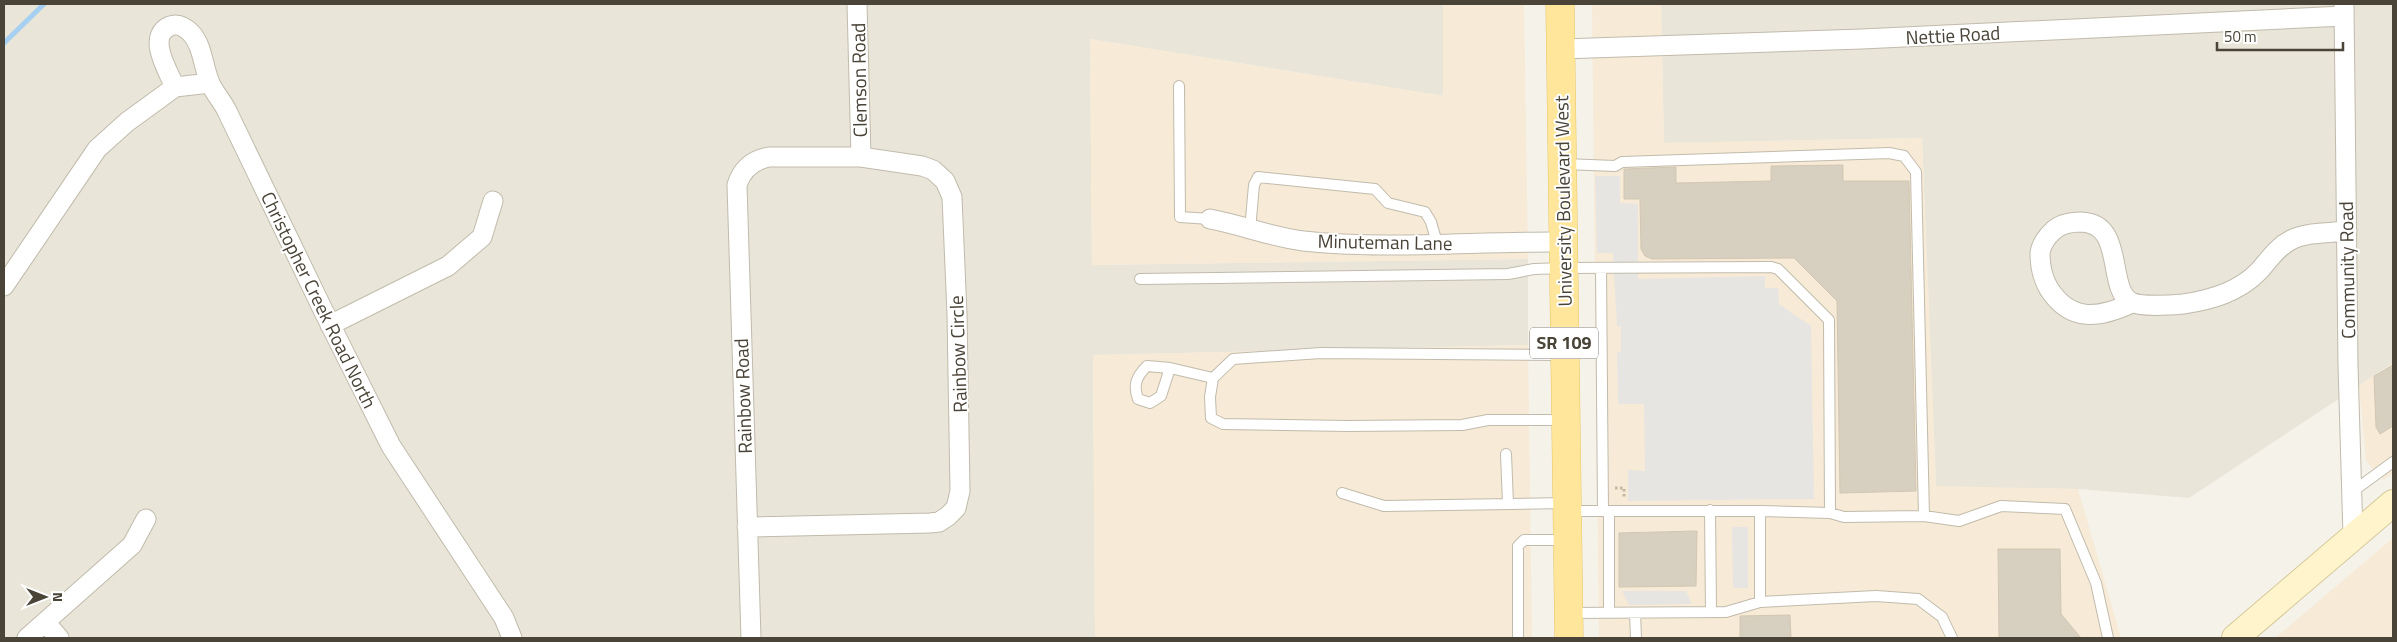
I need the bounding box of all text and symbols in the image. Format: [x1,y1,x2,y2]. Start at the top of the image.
street label: Nettie Road [1905,18,2001,51]
scale bar [2217,20,2343,52]
street label: Clemson Road [843,22,874,138]
text: 50 m [2224,25,2257,48]
street label: University Boulevard West [1546,95,1579,307]
street label: Christopher Creek Road North [254,186,385,413]
street label: Community Road [2331,201,2362,339]
street label: Minuteman Lane [1317,226,1453,257]
street label: Rainbow Circle [941,295,974,413]
road number: SR 109 [1530,328,1598,358]
street label: Rainbow Road [726,338,759,454]
north arrow [20,572,70,622]
text: N [48,592,69,602]

